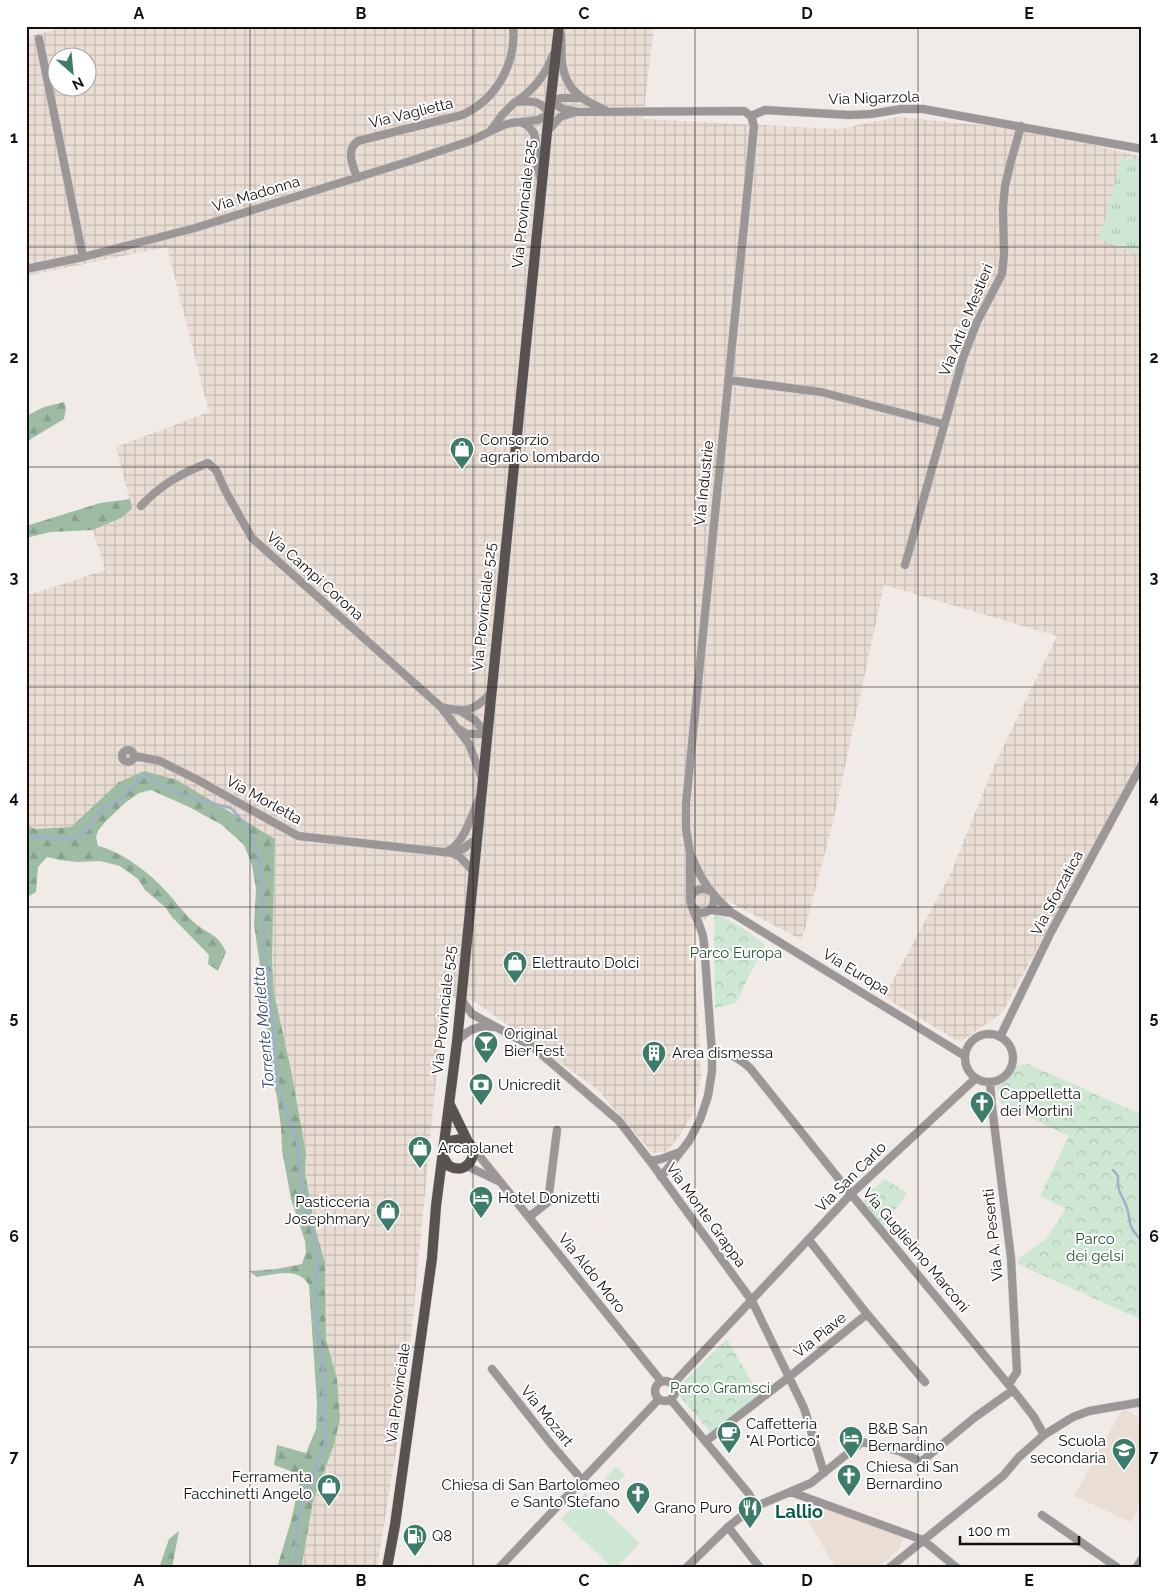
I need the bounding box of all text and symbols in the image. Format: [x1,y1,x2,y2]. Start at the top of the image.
text: A [134,4,145,23]
text: B [356,4,367,23]
text: C [579,4,590,23]
text: D [801,4,813,23]
text: E [1024,4,1034,23]
north arrow [48,48,98,98]
text: N [70,74,86,93]
street label: Via Nigarzola [828,87,920,109]
street label: Via Vaglietta [367,94,455,132]
text: 1 [10,128,18,147]
text: 1 [1150,128,1158,147]
street label: Via Provinciale 525 [508,139,540,269]
street label: Via Madonna [210,172,302,216]
street label: Via Arti e Mestieri [935,261,997,379]
text: 2 [9,348,19,367]
text: 2 [1149,348,1159,367]
place label: Consorzio agrario lombardo [480,431,600,466]
shop icon: Consorzio agrario lombardo [449,436,475,470]
street label: Via Industrie [691,439,717,527]
street label: Via Campi Corona [263,528,367,624]
street label: Via Provinciale 525 [468,542,500,672]
text: 3 [10,568,19,587]
text: 3 [1150,568,1159,587]
street label: Via Morletta [223,772,305,828]
text: 4 [9,788,19,807]
text: 4 [1149,788,1159,807]
street label: Via Sforzatica [1027,847,1087,939]
park label: Parco Europa [690,944,782,962]
street label: Via Provinciale 525 [428,945,460,1075]
street label: Via Europa [819,945,893,999]
shop icon: Elettrauto Dolci [502,950,528,984]
place label: Elettrauto Dolci [532,954,639,972]
water label: Torrente Morletta [249,966,278,1090]
text: 5 [10,1008,19,1027]
text: 5 [1150,1008,1159,1027]
place label: Original Bier Fest [504,1025,564,1060]
bar icon: Original Bier Fest [473,1030,499,1064]
building icon: Area dismessa [641,1040,667,1074]
place label: Area dismessa [672,1044,773,1062]
bank icon: Unicredit [468,1072,494,1106]
place label: Unicredit [498,1076,561,1094]
place label: Cappelletta dei Mortini [1000,1085,1081,1120]
church icon: Cappelletta dei Mortini [969,1090,995,1124]
shop icon: Arcaplanet [407,1135,433,1169]
street label: Via San Carlo [812,1138,890,1216]
place label: Arcaplanet [438,1139,514,1157]
street label: Via Monte Grappa [662,1159,750,1271]
street label: Via Guglielmo Marconi [859,1184,973,1316]
hotel icon: Hotel Donizetti [468,1185,494,1219]
street label: Via A. Pesenti [979,1188,1007,1282]
place label: Hotel Donizetti [498,1189,600,1207]
place label: Pasticceria Josephmary [285,1193,370,1228]
shop icon: Pasticceria Josephmary [375,1198,401,1232]
text: 6 [9,1227,19,1246]
text: 6 [1149,1227,1159,1246]
street label: Via Aldo Moro [554,1230,630,1316]
park label: Parco dei gelsi [1066,1230,1124,1265]
street label: Via Piave [790,1308,850,1362]
street label: Via Provinciale [382,1342,414,1444]
park label: Parco Gramsci [670,1379,770,1397]
street label: Via Mozart [517,1382,577,1450]
place label: Caffetteria "Al Portico" [746,1415,820,1450]
cafe icon: Caffetteria "Al Portico" [716,1420,742,1454]
place label: B&B San Bernardino [868,1420,944,1455]
hotel icon: B&B San Bernardino [838,1425,864,1459]
place label: Scuola secondaria [1030,1432,1106,1467]
school or university icon: Scuola secondaria [1111,1437,1137,1471]
text: 7 [10,1447,19,1466]
text: 7 [1150,1447,1159,1466]
place label: Chiesa di San Bernardino [866,1458,959,1493]
church icon: Chiesa di San Bernardino [836,1463,862,1497]
place label: Ferramenta Facchinetti Angelo [183,1468,312,1503]
shop icon: Ferramenta Facchinetti Angelo [316,1473,342,1507]
place label: Chiesa di San Bartolomeo e Santo Stefano [442,1476,620,1511]
church icon: Chiesa di San Bartolomeo e Santo Stefano [625,1481,651,1515]
restaurant icon: Grano Puro [737,1495,763,1529]
place label: Grano Puro [654,1499,732,1517]
district label: Lallio [775,1501,823,1522]
scale bar [960,1514,1079,1546]
text: 100 m [968,1522,1010,1540]
fuel station icon: Q8 [402,1523,428,1557]
place label: Q8 [432,1527,452,1545]
text: A [134,1571,145,1590]
text: B [356,1571,367,1590]
text: C [579,1571,590,1590]
text: D [801,1571,813,1590]
text: E [1024,1571,1034,1590]

